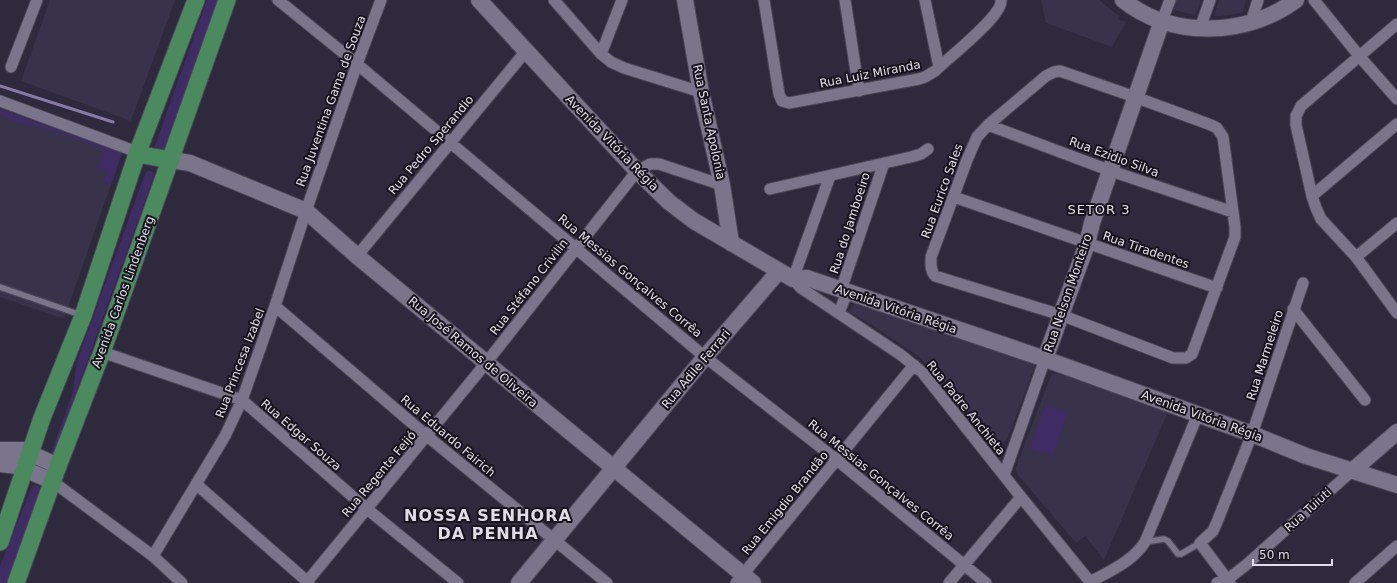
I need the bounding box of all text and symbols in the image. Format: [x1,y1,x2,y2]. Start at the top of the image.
street label: Rua Juventina Gama de Souza [293,13,369,189]
street label: Rua Luiz Miranda [818,57,922,91]
street label: Rua Santa Apolonia [690,63,728,181]
street label: Avenida Vitória Régia [563,92,661,194]
street label: Rua Pedro Sperandio [385,93,477,197]
street label: Rua Ezidio Silva [1067,134,1161,180]
street label: Rua Eurico Sales [918,142,966,240]
street label: Rua do Jamboeiro [827,171,873,275]
district label: SETOR 3 [1067,202,1131,217]
street label: Rua Messias Gonçalves Corrêa [555,212,705,340]
street label: Avenida Carlos Lindenberg [89,214,157,370]
street label: Rua Tiradentes [1101,229,1191,271]
street label: Rua Nelson Monteiro [1041,232,1095,354]
street label: Rua Stéfano Crivilin [487,236,571,338]
street label: Avenida Vitória Régia [833,282,959,336]
street label: Rua José Ramos de Oliveira [406,294,540,410]
street label: Rua Princesa Izabel [213,306,267,420]
street label: Rua Marmeleiro [1244,308,1286,402]
street label: Rua Adile Ferrari [659,327,733,411]
street label: Rua Padre Anchieta [924,358,1008,458]
street label: Avenida Vitória Régia [1139,388,1265,444]
street label: Rua Eduardo Fairich [398,392,498,480]
street label: Rua Edgar Souza [258,396,344,474]
street label: Rua Messias Gonçalves Corrêa [805,417,957,543]
street label: Rua Regente Feijó [339,428,419,520]
street label: Rua Emigdio Brandão [739,448,831,558]
street label: Rua Tuiuti [1282,485,1334,535]
district label: NOSSA SENHORA DA PENHA [404,506,572,543]
scale bar [1253,541,1332,567]
text: 50 m [1259,548,1290,562]

